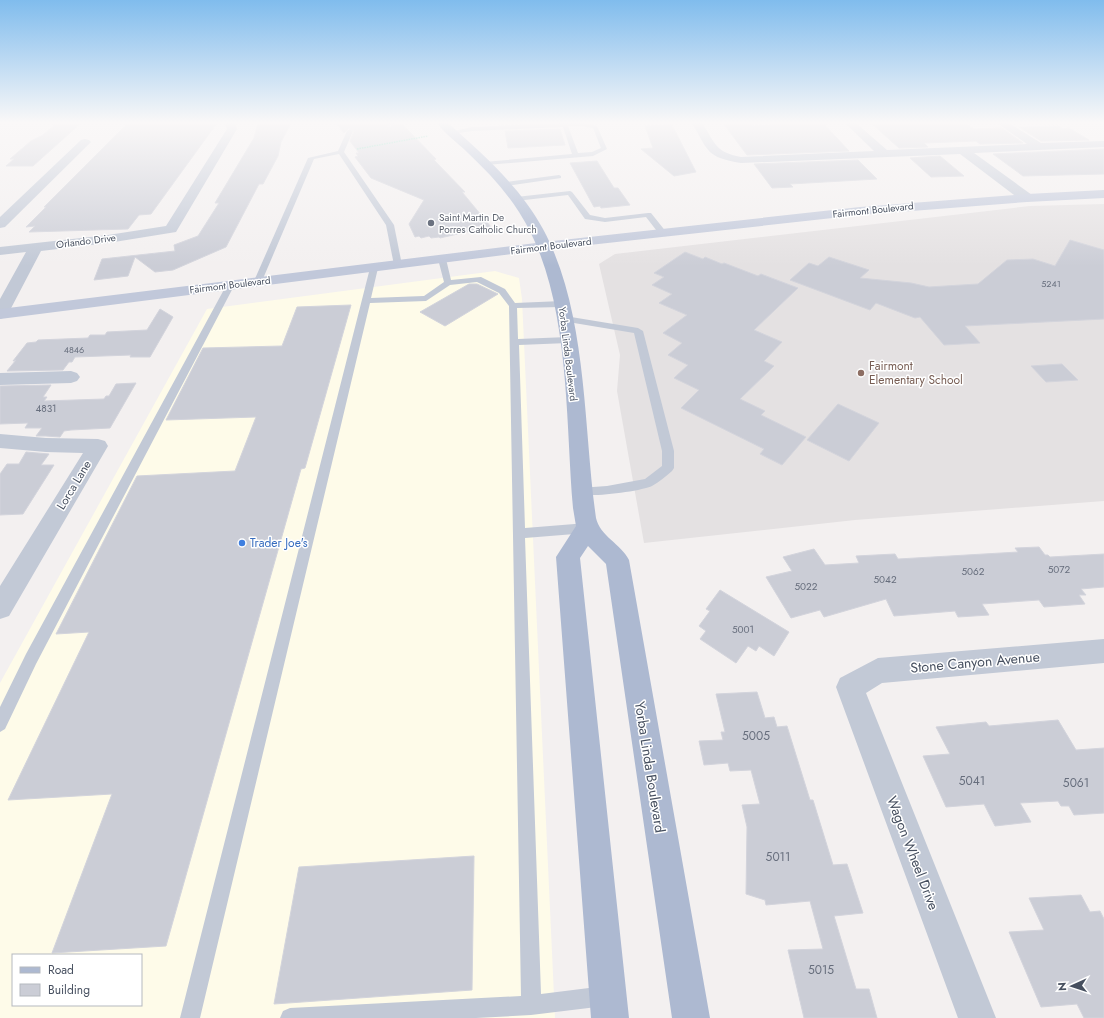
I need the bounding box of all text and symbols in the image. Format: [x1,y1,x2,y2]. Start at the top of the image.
street label: Fairmont Boulevard [832,198,914,222]
place label: Saint Martin De Porres Catholic Church [439,210,537,237]
marker: Saint Martin De Porres Catholic Church [426,218,436,228]
street label: Orlando Drive [55,230,117,252]
street label: Fairmont Boulevard [510,234,592,258]
street label: Fairmont Boulevard [189,273,271,297]
house number: 5241 [1041,277,1061,290]
street label: Yorba Linda Boulevard [555,306,581,402]
house number: 4846 [64,343,84,356]
place label: Fairmont Elementary School [869,357,963,389]
marker: Fairmont Elementary School [856,368,866,378]
house number: 4831 [35,401,57,416]
street label: Lorca Lane [52,457,96,513]
place label: Trader Joe's [250,534,308,552]
marker: Trader Joe's [237,538,247,548]
house number: 5072 [1048,562,1071,577]
house number: 5062 [961,564,985,579]
house number: 5042 [873,572,897,587]
house number: 5022 [794,579,818,594]
house number: 5001 [732,622,754,637]
street label: Stone Canyon Avenue [909,646,1041,678]
street label: Yorba Linda Boulevard [630,700,670,834]
house number: 5005 [742,727,770,745]
house number: 5041 [959,772,985,790]
house number: 5061 [1063,774,1089,792]
street label: Wagon Wheel Drive [882,793,944,913]
house number: 5011 [766,848,790,866]
legend [12,954,142,1006]
text: Road [48,961,74,979]
house number: 5015 [808,961,834,979]
north arrow [1052,966,1092,1006]
text: Building [48,981,90,999]
text: N [1054,982,1070,991]

